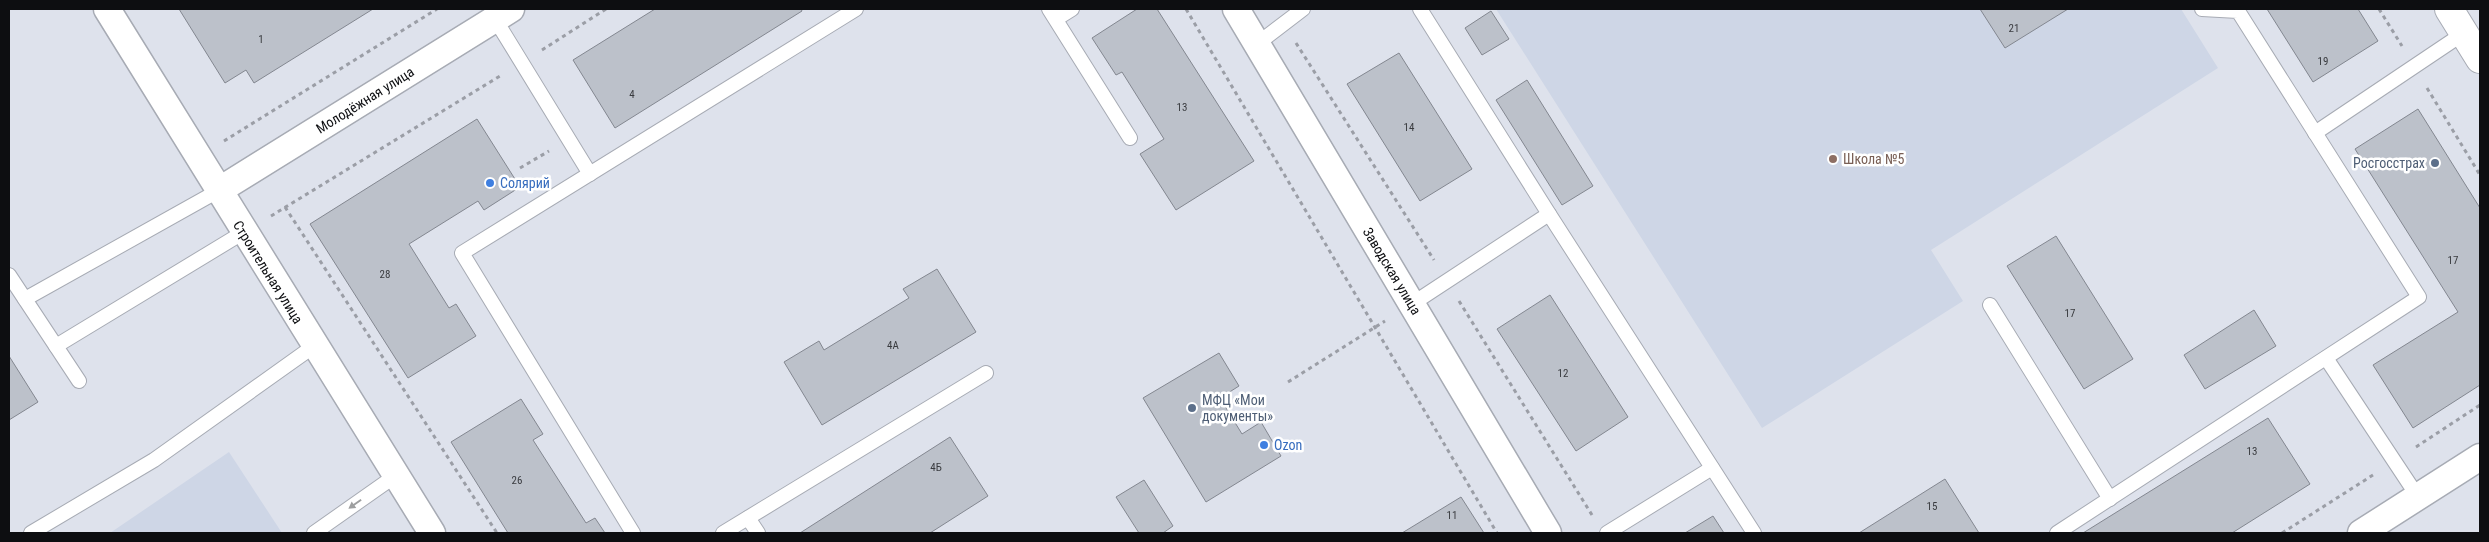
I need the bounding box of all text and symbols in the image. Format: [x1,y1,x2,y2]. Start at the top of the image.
house number: 21 [2009,22,2019,35]
house number: 1 [258,33,264,46]
house number: 19 [2318,55,2328,68]
street label: Молодёжная улица [313,63,417,137]
house number: 4 [629,88,635,101]
house number: 13 [1177,101,1187,114]
house number: 14 [1404,121,1415,134]
place label: Школа №5 [1843,151,1904,167]
marker: Школа №5 [1827,153,1839,165]
place label: Росгосстрах [2353,155,2425,171]
marker: Росгосстрах [2429,157,2441,169]
place label: Солярий [500,175,550,191]
marker: Солярий [484,177,496,189]
street label: Строительная улица [230,218,306,326]
street label: Заводская улица [1360,225,1424,317]
house number: 17 [2448,254,2458,267]
house number: 28 [380,268,390,281]
house number: 17 [2065,307,2075,320]
house number: 4А [887,339,900,352]
house number: 12 [1558,367,1568,380]
place label: МФЦ «Мои документы» [1202,392,1273,424]
marker: МФЦ «Мои документы» [1186,402,1198,414]
place label: Ozon [1274,437,1302,453]
marker: Ozon [1258,439,1270,451]
house number: 13 [2247,445,2257,458]
house number: 4Б [930,461,942,474]
house number: 26 [512,474,522,487]
one-way arrow [348,499,362,509]
house number: 15 [1927,500,1937,513]
house number: 11 [1447,509,1457,522]

